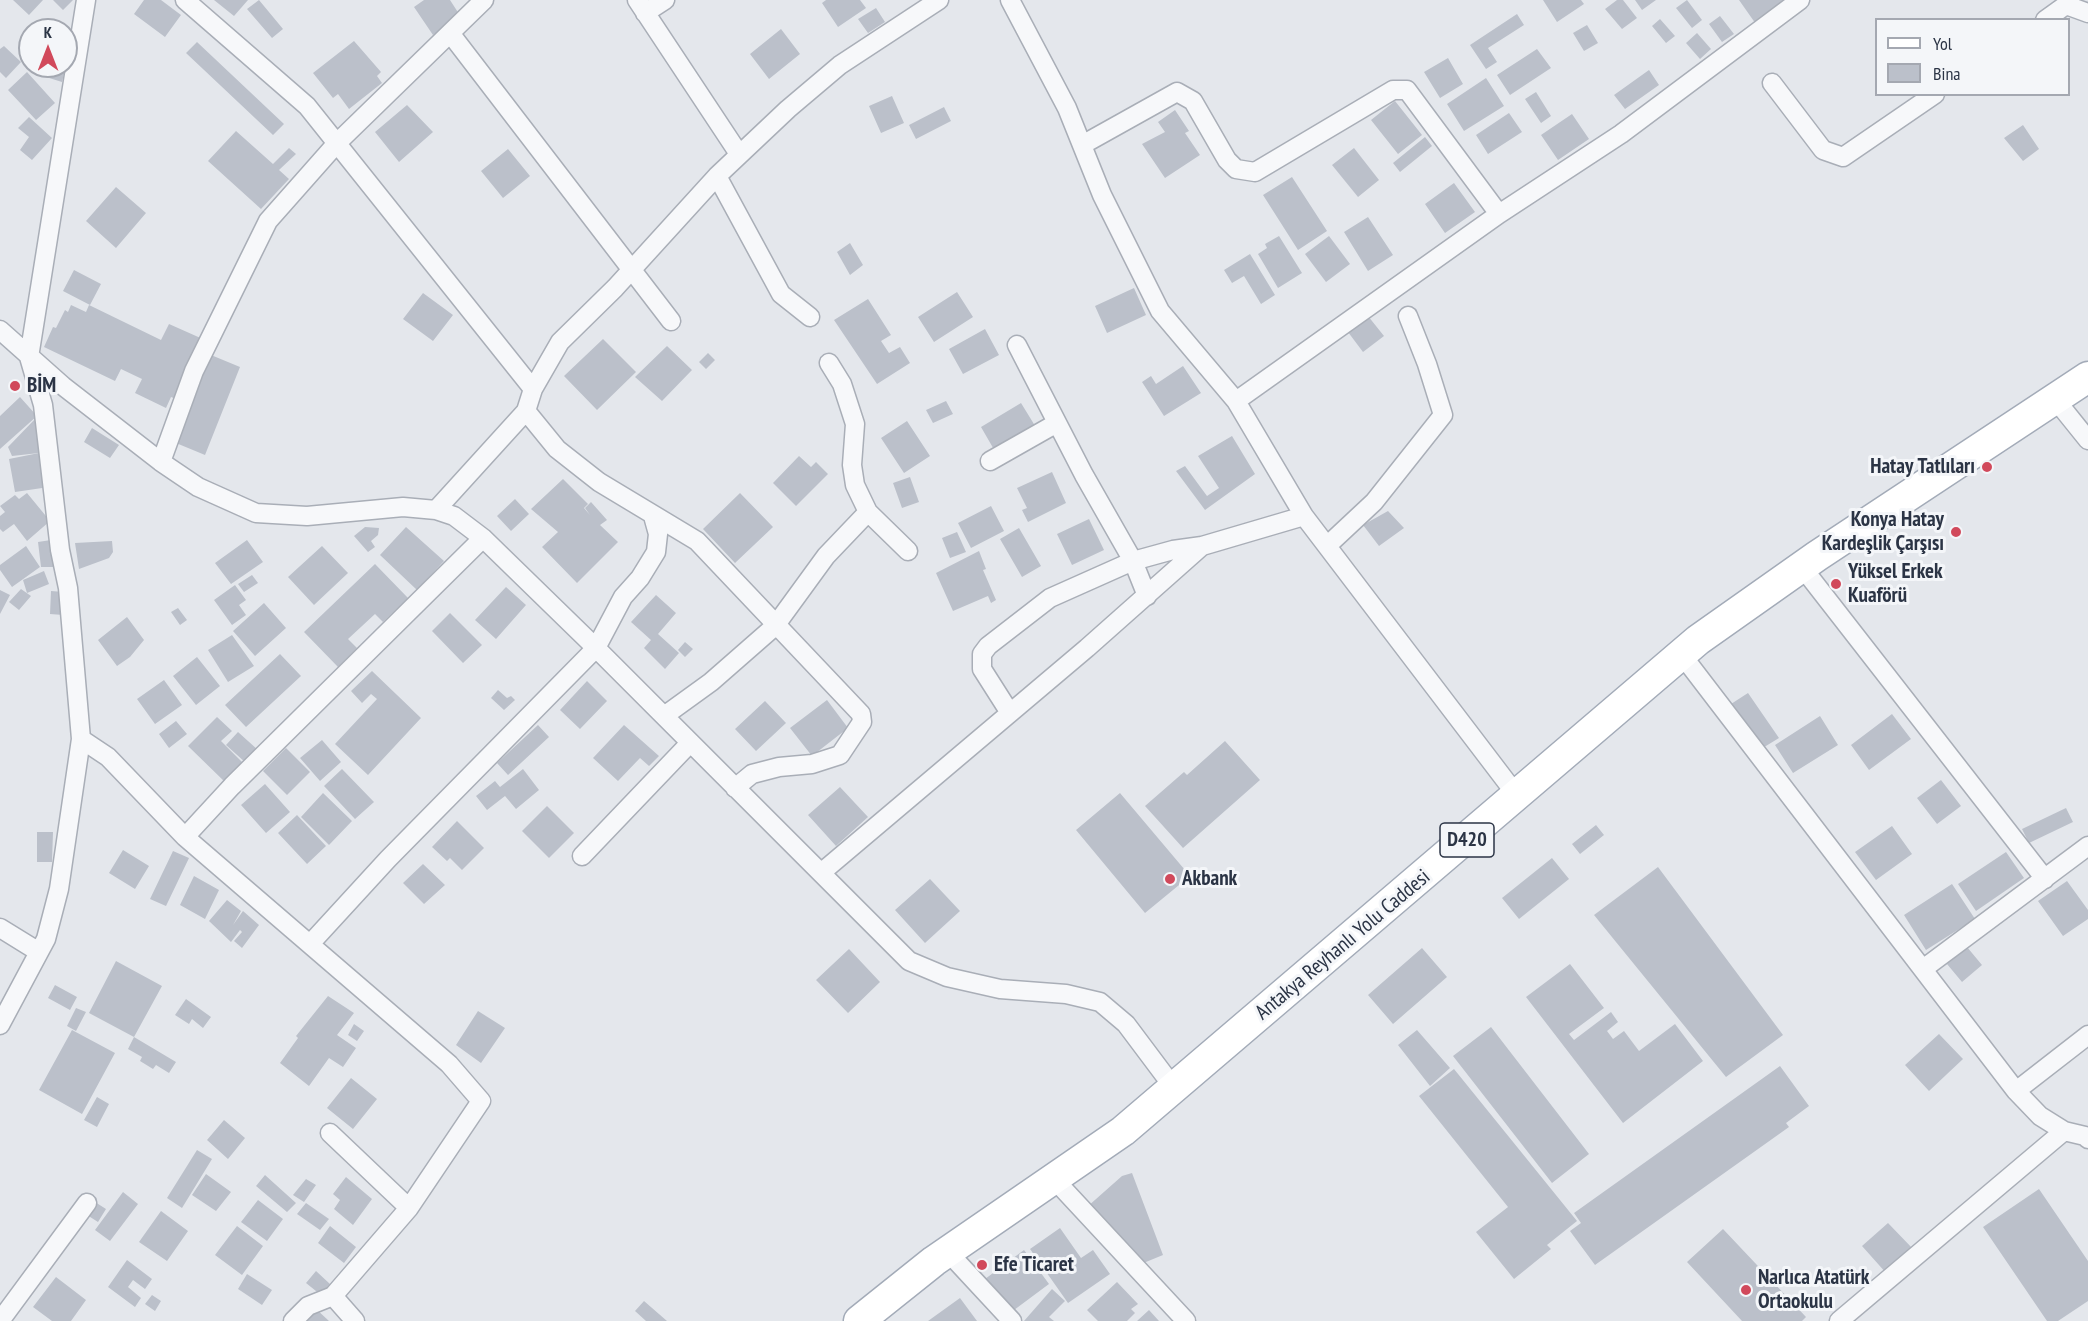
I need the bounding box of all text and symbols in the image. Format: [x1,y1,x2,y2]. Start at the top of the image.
north arrow [18,18,78,78]
legend [1875,18,2070,96]
text: K [44,22,52,42]
text: Yol [1933,32,1952,55]
text: Bina [1933,62,1961,85]
place label: BİM [27,373,56,399]
marker: BİM [8,379,22,393]
place label: Hatay Tatlıları [1870,454,1975,480]
marker: Hatay Tatlıları [1980,460,1994,474]
place label: Konya Hatay Kardeşlik Çarşısı [1822,507,1944,557]
marker: Konya Hatay Kardeşlik Çarşısı [1949,525,1963,539]
place label: Yüksel Erkek Kuaförü [1848,559,1943,609]
marker: Yüksel Erkek Kuaförü [1829,577,1843,591]
road number: D420 [1440,823,1494,857]
street label: Antakya Reyhanlı Yolu Caddesi [1251,865,1435,1025]
place label: Akbank [1182,866,1237,892]
marker: Akbank [1163,872,1177,886]
place label: Efe Ticaret [994,1252,1074,1278]
marker: Efe Ticaret [975,1258,989,1272]
place label: Narlıca Atatürk Ortaokulu [1758,1265,1869,1315]
marker: Narlıca Atatürk Ortaokulu [1739,1283,1753,1297]

